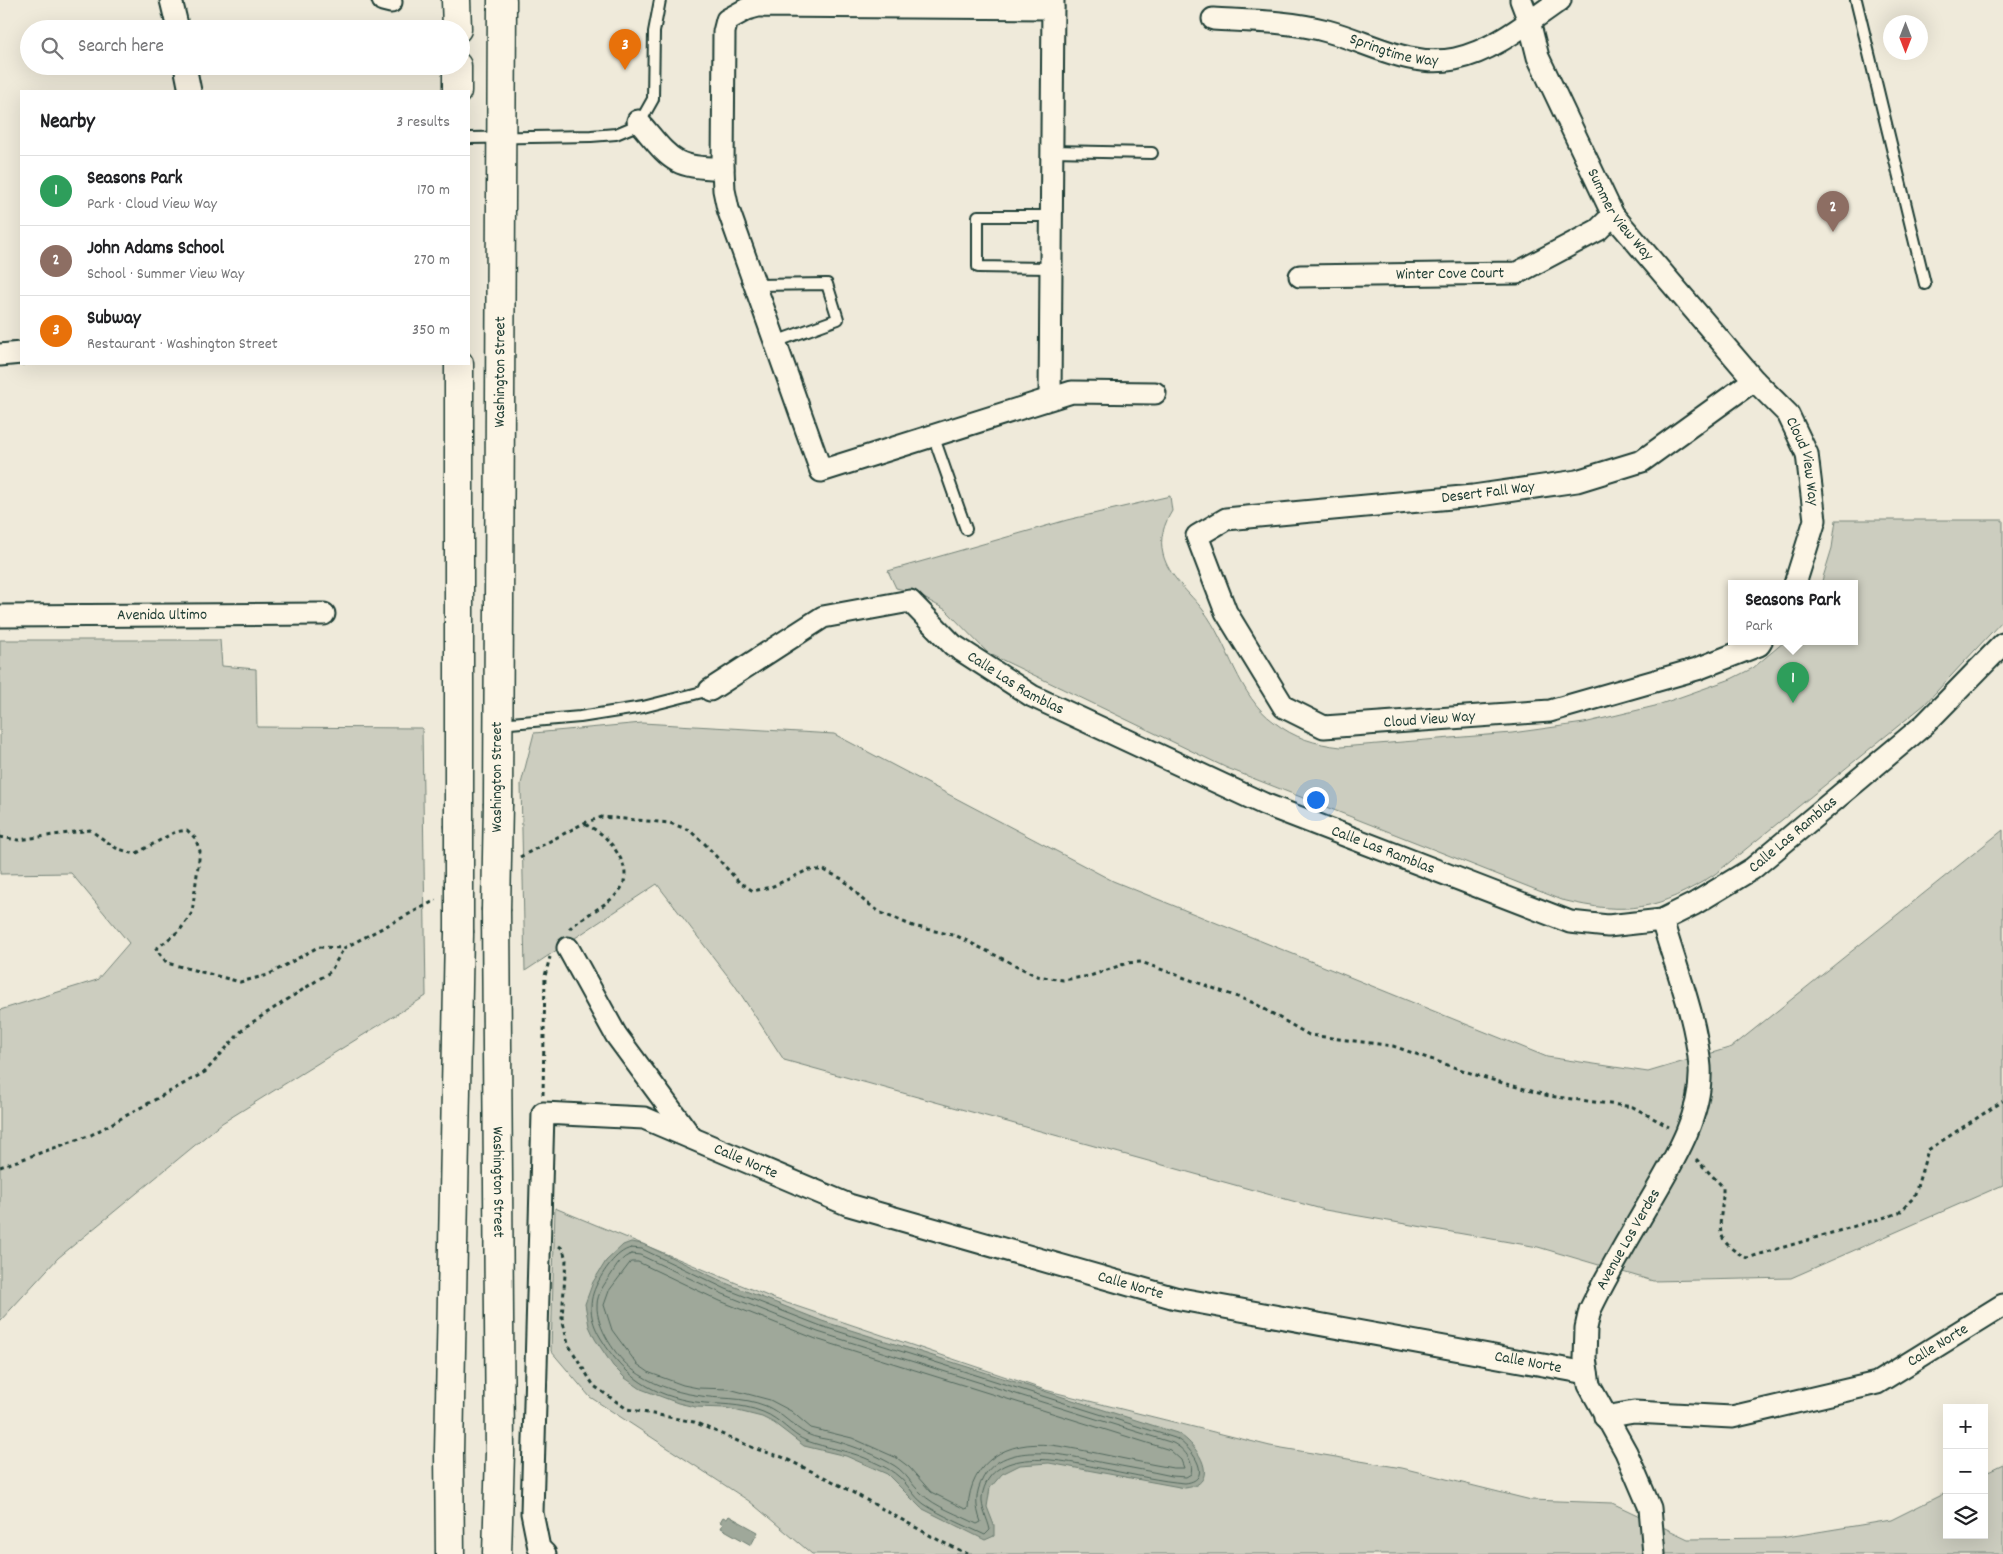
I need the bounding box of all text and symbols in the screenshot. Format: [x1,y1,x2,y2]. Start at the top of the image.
north arrow [1883,15,1928,60]
search box [20,20,470,75]
street label: Springtime Way [1346,28,1439,72]
pin: 3 [609,29,641,70]
icon: search [38,34,66,62]
text: Search here [78,34,164,61]
text: Nearby [40,108,95,138]
text: 3 results [396,111,450,134]
street label: Summer View Way [1581,165,1659,266]
text: Seasons Park [87,166,183,193]
text: 1 [54,179,58,202]
text: 170 m [417,179,450,202]
pin: 2 [1817,191,1849,232]
text: Park · Cloud View Way [87,193,217,216]
text: John Adams School [87,236,224,263]
text: 2 [53,249,60,272]
text: 270 m [414,249,450,272]
street label: Winter Cove Court [1396,262,1504,286]
text: School · Summer View Way [87,263,244,286]
text: Subway [87,306,141,333]
street label: Washington Street [488,316,512,428]
text: 3 [52,319,60,342]
text: 350 m [412,319,450,342]
text: Restaurant · Washington Street [87,333,278,356]
street label: Cloud View Way [1780,413,1825,508]
street label: Desert Fall Way [1440,476,1536,510]
popup [1728,580,1858,645]
text: Seasons Park [1745,588,1841,615]
street label: Avenida Ultimo [117,603,207,627]
text: Park [1745,615,1772,638]
street label: Calle Las Ramblas [962,645,1068,721]
pin: 1 [1777,662,1809,703]
street label: Cloud View Way [1383,705,1476,734]
street label: Washington Street [486,721,509,833]
your location [1303,787,1329,813]
street label: Calle Las Ramblas [1744,790,1843,879]
street label: Calle Las Ramblas [1328,819,1439,880]
street label: Washington Street [486,1126,510,1238]
street label: Calle Norte [710,1137,781,1185]
street label: Avenue Los Verdes [1590,1184,1667,1294]
street label: Calle Norte [1095,1265,1166,1306]
street label: Calle Norte [1903,1318,1973,1373]
street label: Calle Norte [1493,1345,1563,1380]
map controls [1943,1404,1988,1539]
button: + [1943,1404,1988,1449]
button: − [1943,1449,1988,1494]
button: layers [1943,1494,1988,1539]

